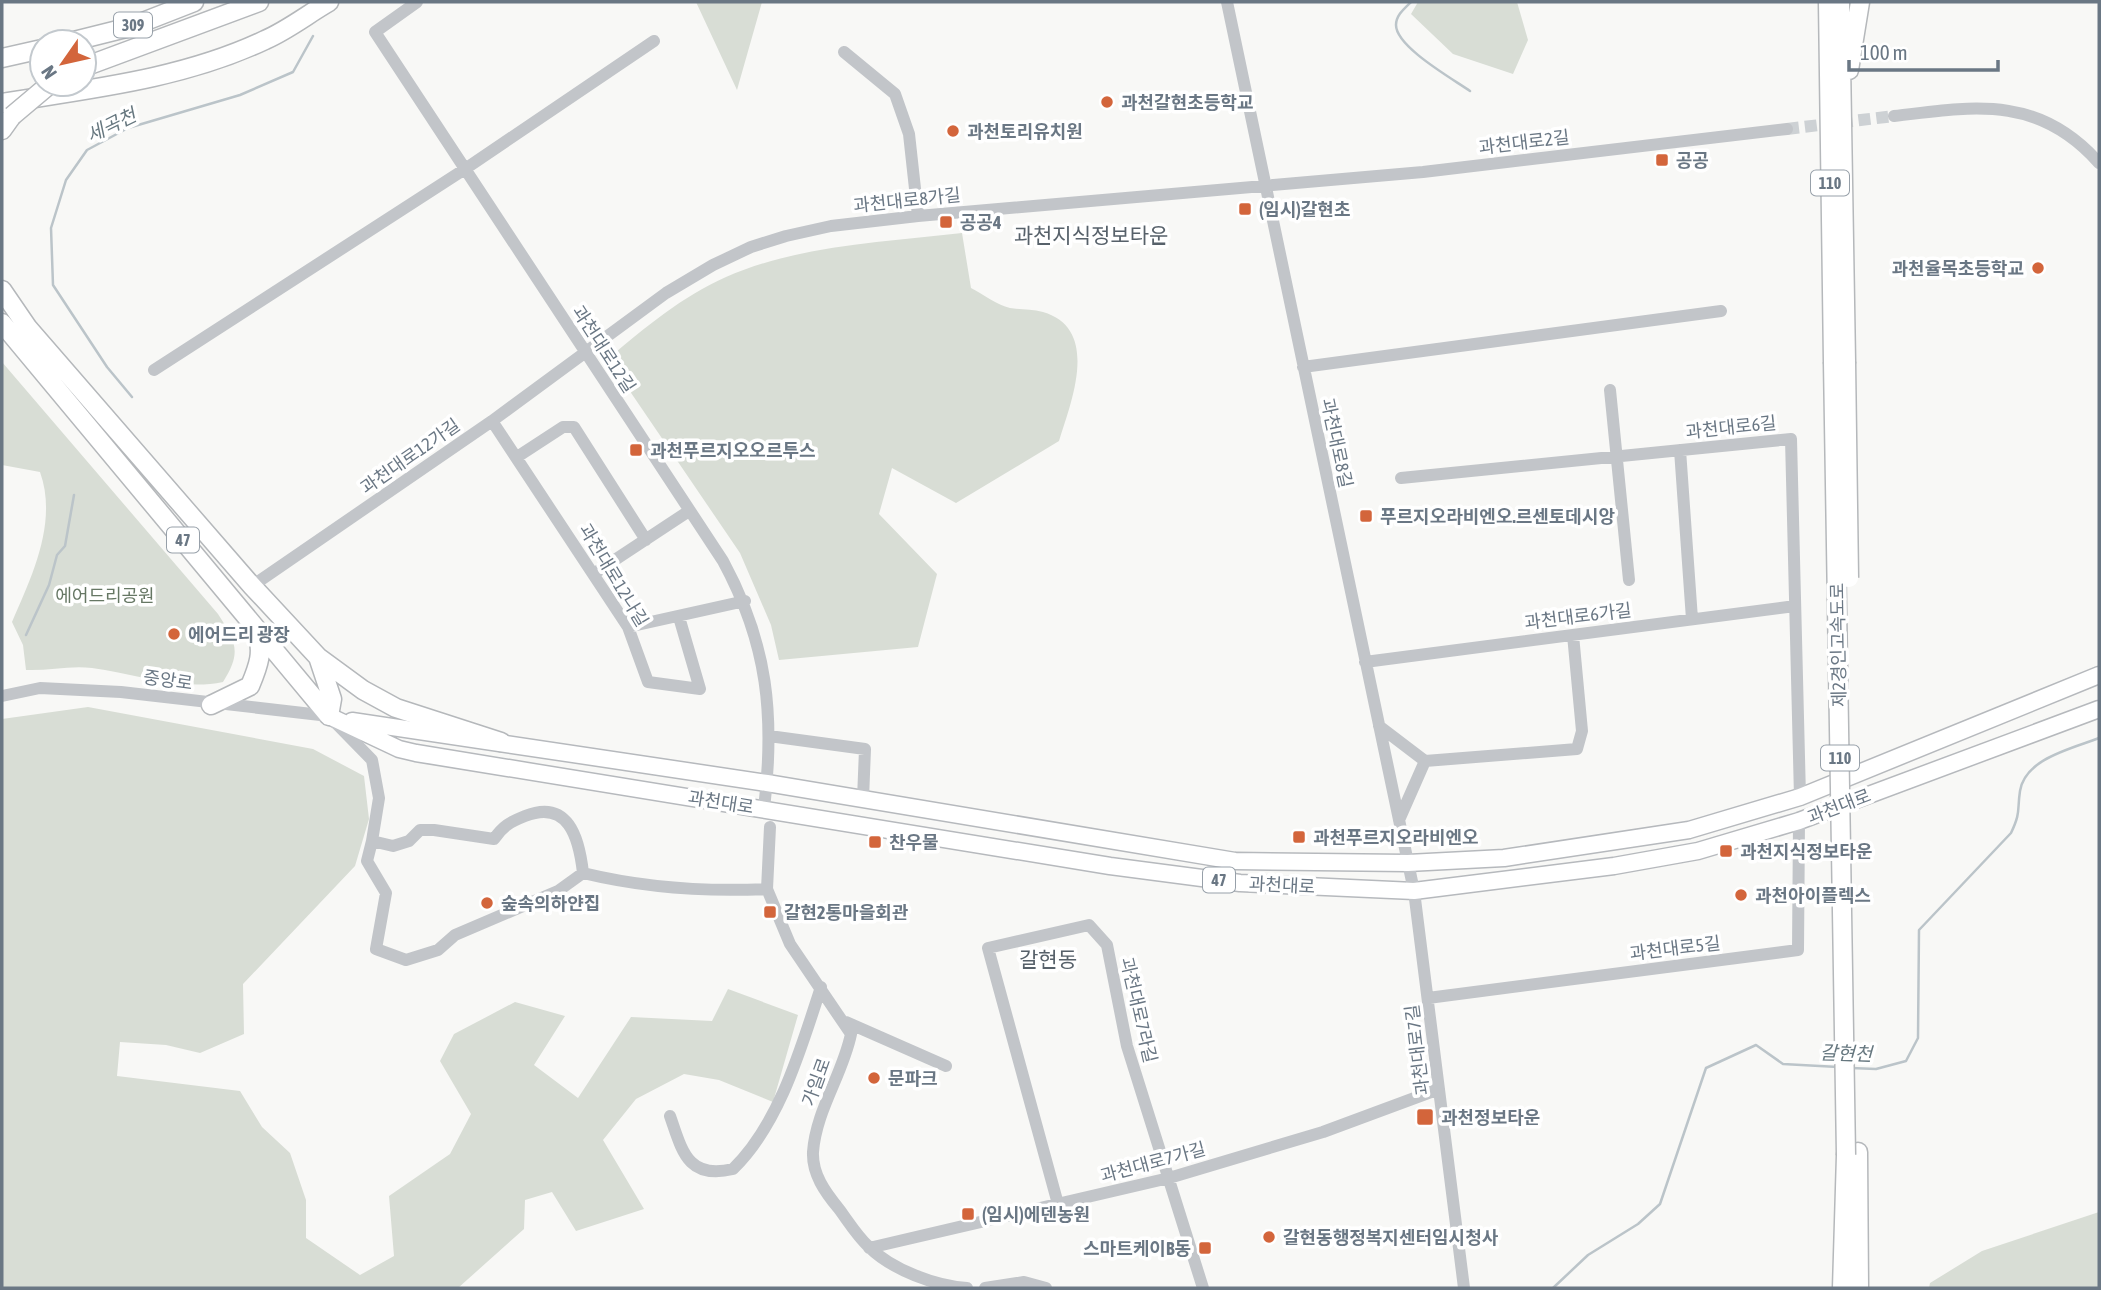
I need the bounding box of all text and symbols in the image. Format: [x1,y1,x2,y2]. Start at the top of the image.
road number: 309 [114,13,152,38]
north arrow [28,28,98,98]
scale bar [1849,28,1998,72]
text: 100 m [1860,40,1908,64]
text: N [37,62,61,83]
place label: 과천갈현초등학교 [1121,92,1253,113]
marker: 과천갈현초등학교 [1099,94,1115,110]
water label: 세곡천 [83,103,141,146]
place label: 과천토리유치원 [967,121,1083,142]
marker: 과천토리유치원 [945,123,961,139]
street label: 과천대로2길 [1477,126,1571,158]
place label: 공공 [1676,150,1709,171]
marker: 공공 [1654,152,1670,168]
road number: 110 [1811,170,1849,196]
street label: 과천대로8가길 [852,184,962,216]
place label: (임시)갈현초 [1259,199,1350,220]
marker: (임시)갈현초 [1237,201,1253,217]
place label: 공공4 [960,212,1002,233]
marker: 공공4 [938,214,954,230]
district label: 과천지식정보타운 [1014,223,1168,247]
place label: 과천율목초등학교 [1892,258,2024,279]
marker: 과천율목초등학교 [2030,260,2046,276]
street label: 과천대로12길 [568,301,640,397]
street label: 과천대로8길 [1317,396,1357,490]
street label: 과천대로6길 [1685,412,1777,442]
street label: 과천대로12가길 [356,414,464,498]
place label: 과천푸르지오오르투스 [650,440,816,461]
marker: 과천푸르지오오르투스 [628,442,644,458]
place label: 푸르지오라비엔오.르센토데시앙 [1380,506,1615,527]
marker: 푸르지오라비엔오.르센토데시앙 [1358,508,1374,524]
street label: 과천대로12나길 [575,520,653,630]
road number: 47 [167,527,199,552]
street label: 제2경인고속도로 [1826,583,1850,707]
park label: 에어드리공원 [55,585,155,606]
street label: 과천대로6가길 [1523,599,1633,633]
place label: 에어드리 광장 [188,624,290,645]
marker: 에어드리 광장 [166,626,182,642]
street label: 중앙로 [142,666,194,694]
road number: 110 [1821,746,1859,771]
street label: 과천대로 [1804,784,1874,828]
street label: 과천대로 [687,786,755,818]
place label: 과천푸르지오라비엔오 [1313,827,1479,848]
marker: 과천푸르지오라비엔오 [1291,829,1307,845]
place label: 찬우물 [889,832,939,853]
marker: 찬우물 [867,834,883,850]
place label: 과천지식정보타운 [1740,841,1872,862]
marker: 과천지식정보타운 [1718,843,1734,859]
road number: 47 [1203,867,1235,892]
street label: 과천대로 [1248,873,1316,897]
place label: 과천아이플렉스 [1755,885,1871,906]
marker: 과천아이플렉스 [1733,887,1749,903]
place label: 숲속의하얀집 [501,893,600,914]
marker: 숲속의하얀집 [479,895,495,911]
place label: 갈현2통마을회관 [784,902,909,923]
marker: 갈현2통마을회관 [762,904,778,920]
street label: 과천대로5길 [1628,932,1722,964]
district label: 갈현동 [1019,947,1077,971]
street label: 과천대로7라길 [1117,955,1161,1065]
street label: 과천대로7길 [1401,1003,1433,1097]
water label: 갈현천 [1819,1041,1874,1065]
street label: 가일로 [798,1055,834,1109]
place label: 문파크 [888,1068,938,1089]
marker: 문파크 [866,1070,882,1086]
marker: 과천정보타운 [1415,1107,1435,1127]
place label: 과천정보타운 [1441,1107,1540,1128]
street label: 과천대로7가길 [1098,1138,1208,1186]
place label: (임시)에덴농원 [982,1204,1090,1225]
marker: (임시)에덴농원 [960,1206,976,1222]
place label: 갈현동행정복지센터임시청사 [1283,1227,1499,1248]
marker: 갈현동행정복지센터임시청사 [1261,1229,1277,1245]
place label: 스마트케이B동 [1083,1238,1191,1259]
marker: 스마트케이B동 [1197,1240,1213,1256]

